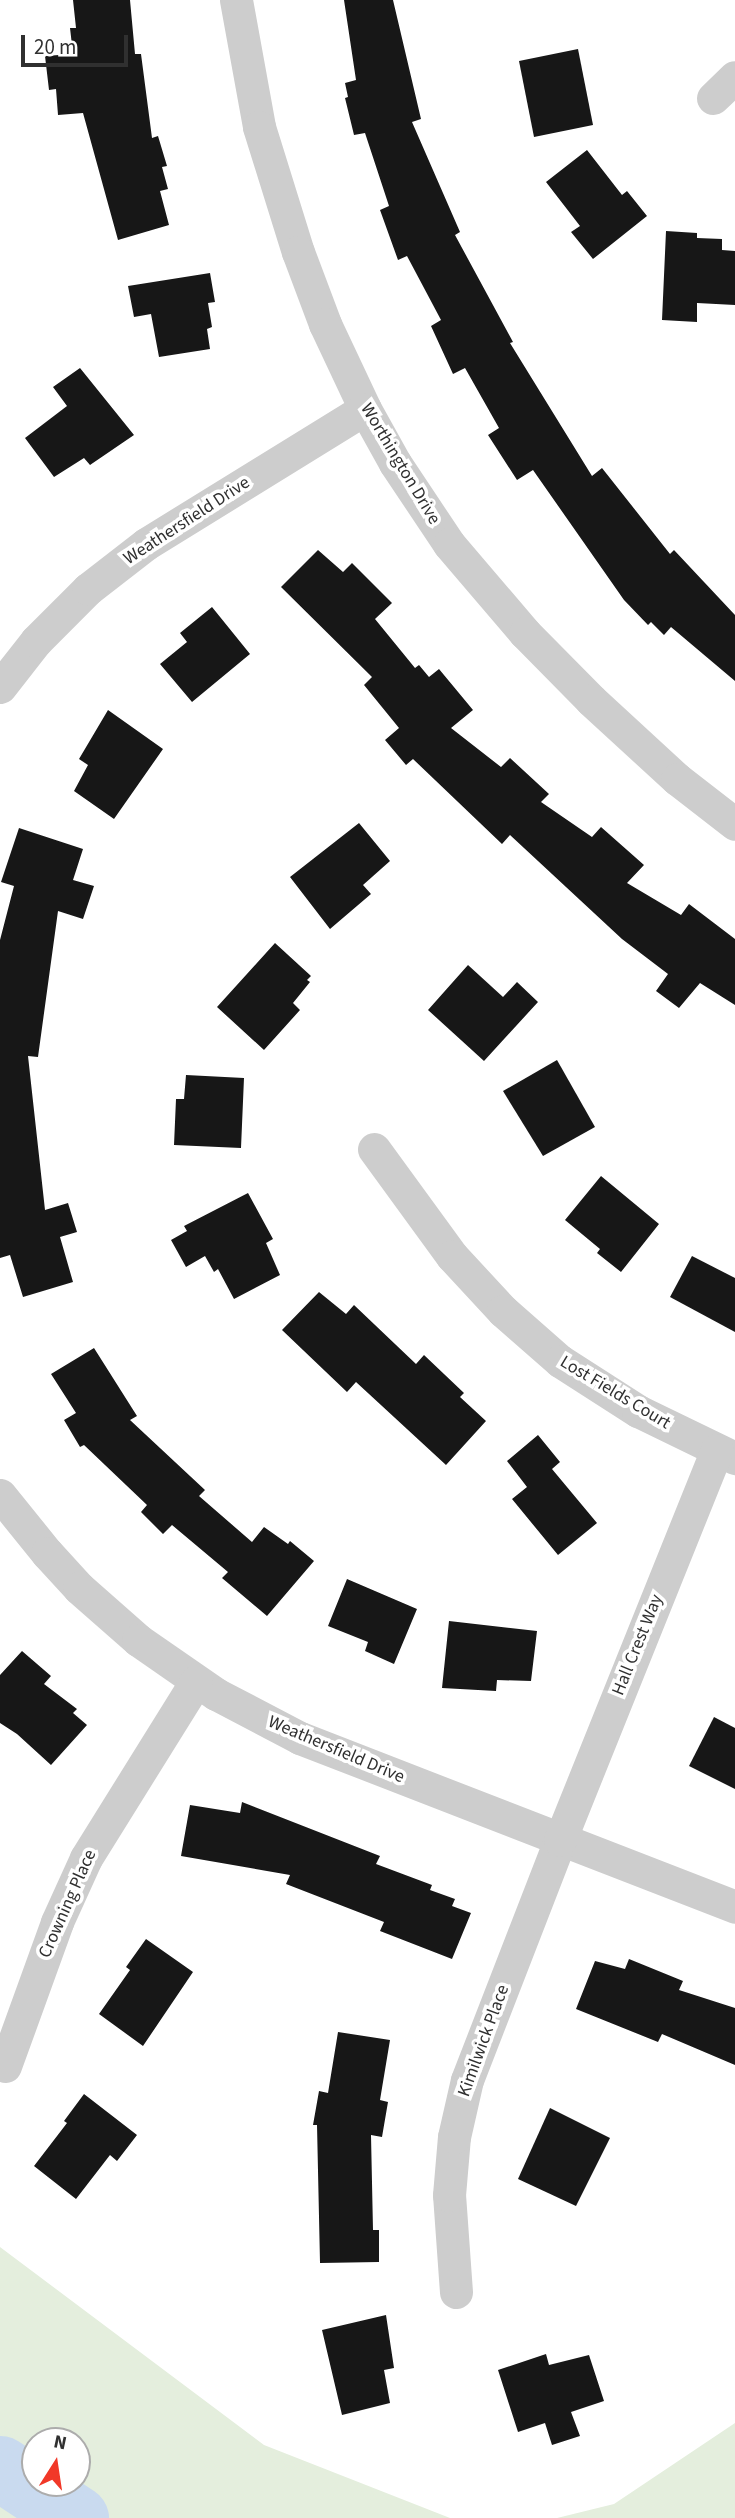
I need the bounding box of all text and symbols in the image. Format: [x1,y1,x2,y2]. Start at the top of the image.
scale bar [24,21,131,65]
text: 20 m [34,32,76,62]
street label: Worthington Drive [355,400,445,528]
street label: Weathersfield Drive [120,472,254,570]
street label: Lost Fields Court [556,1351,674,1435]
street label: Hall Crest Way [608,1591,668,1699]
street label: Weathersfield Drive [265,1712,407,1788]
street label: Crowning Place [34,1846,102,1962]
street label: Kimilwick Place [454,1982,514,2100]
north arrow [21,2427,91,2497]
text: N [51,2428,69,2457]

